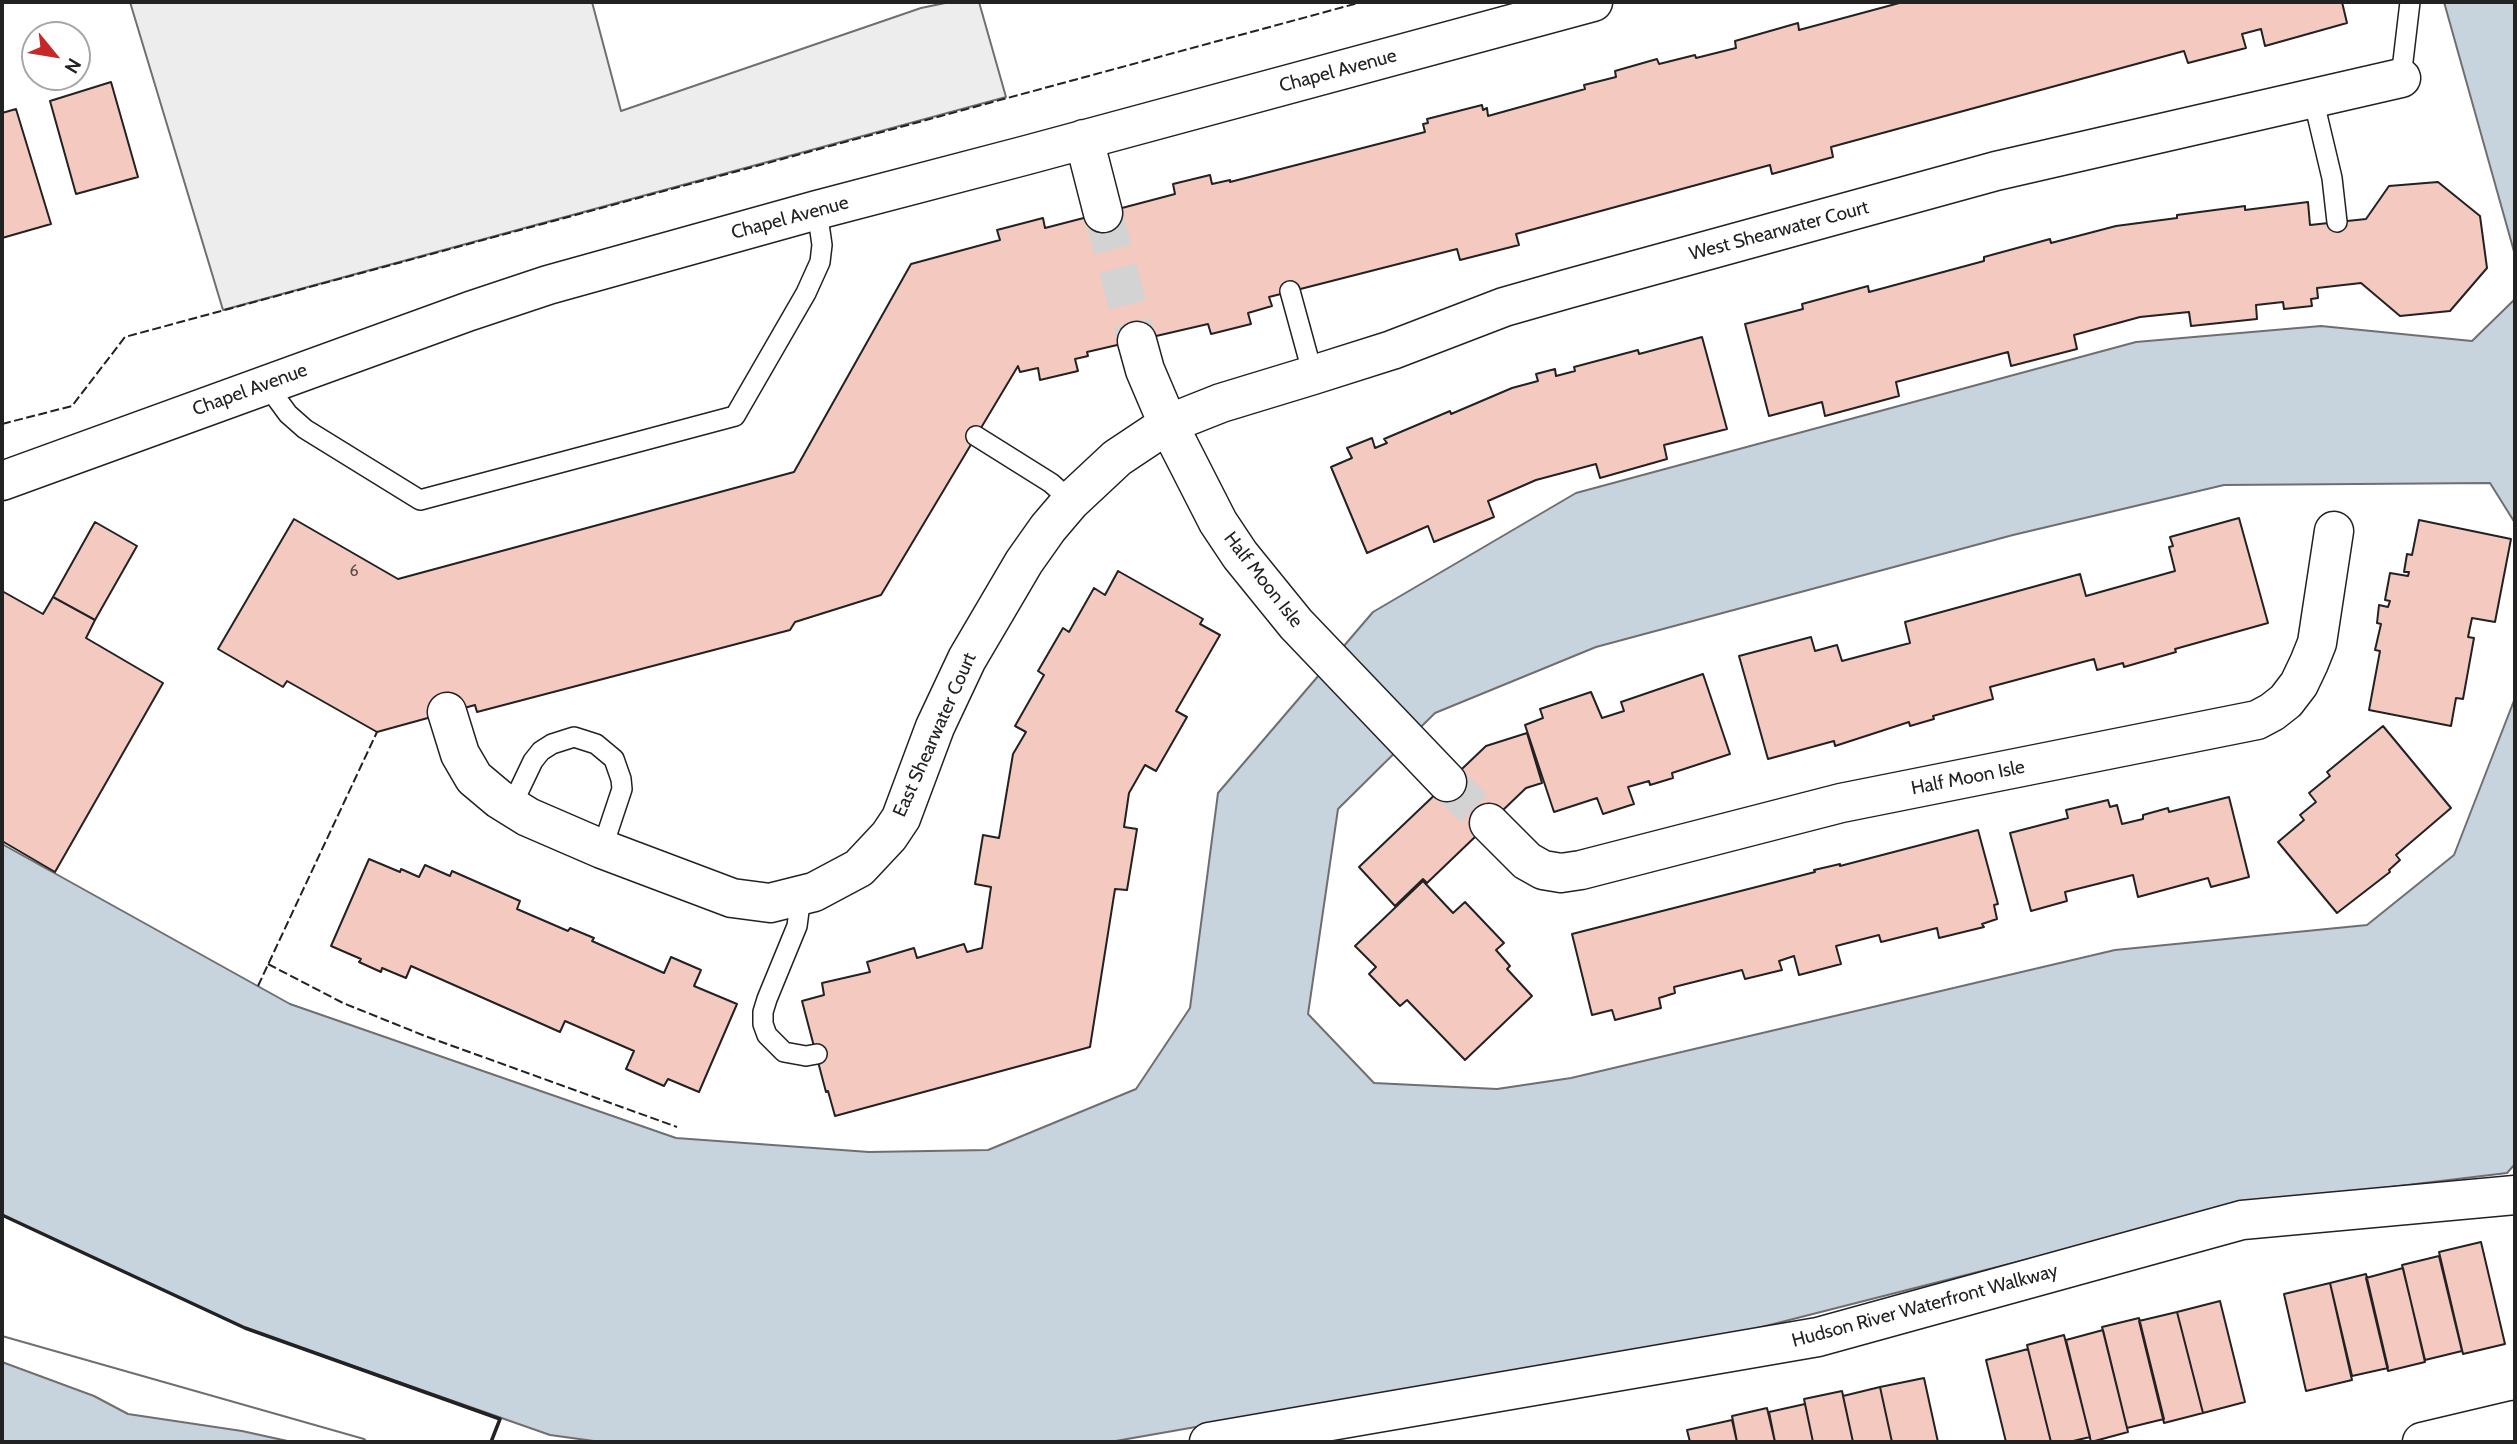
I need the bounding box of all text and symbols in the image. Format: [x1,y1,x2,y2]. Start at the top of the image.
north arrow [21,21,91,91]
street label: Chapel Avenue [1277,44,1399,98]
text: N [60,54,86,77]
street label: Chapel Avenue [729,191,851,245]
street label: West Shearwater Court [1687,196,1871,266]
street label: Chapel Avenue [190,359,310,421]
street label: Half Moon Isle [1219,528,1307,632]
house number: 6 [349,561,359,581]
street label: East Shearwater Court [888,649,982,821]
street label: Half Moon Isle [1909,756,2027,800]
street label: Hudson River Waterfront Walkway [1789,1259,2061,1353]

